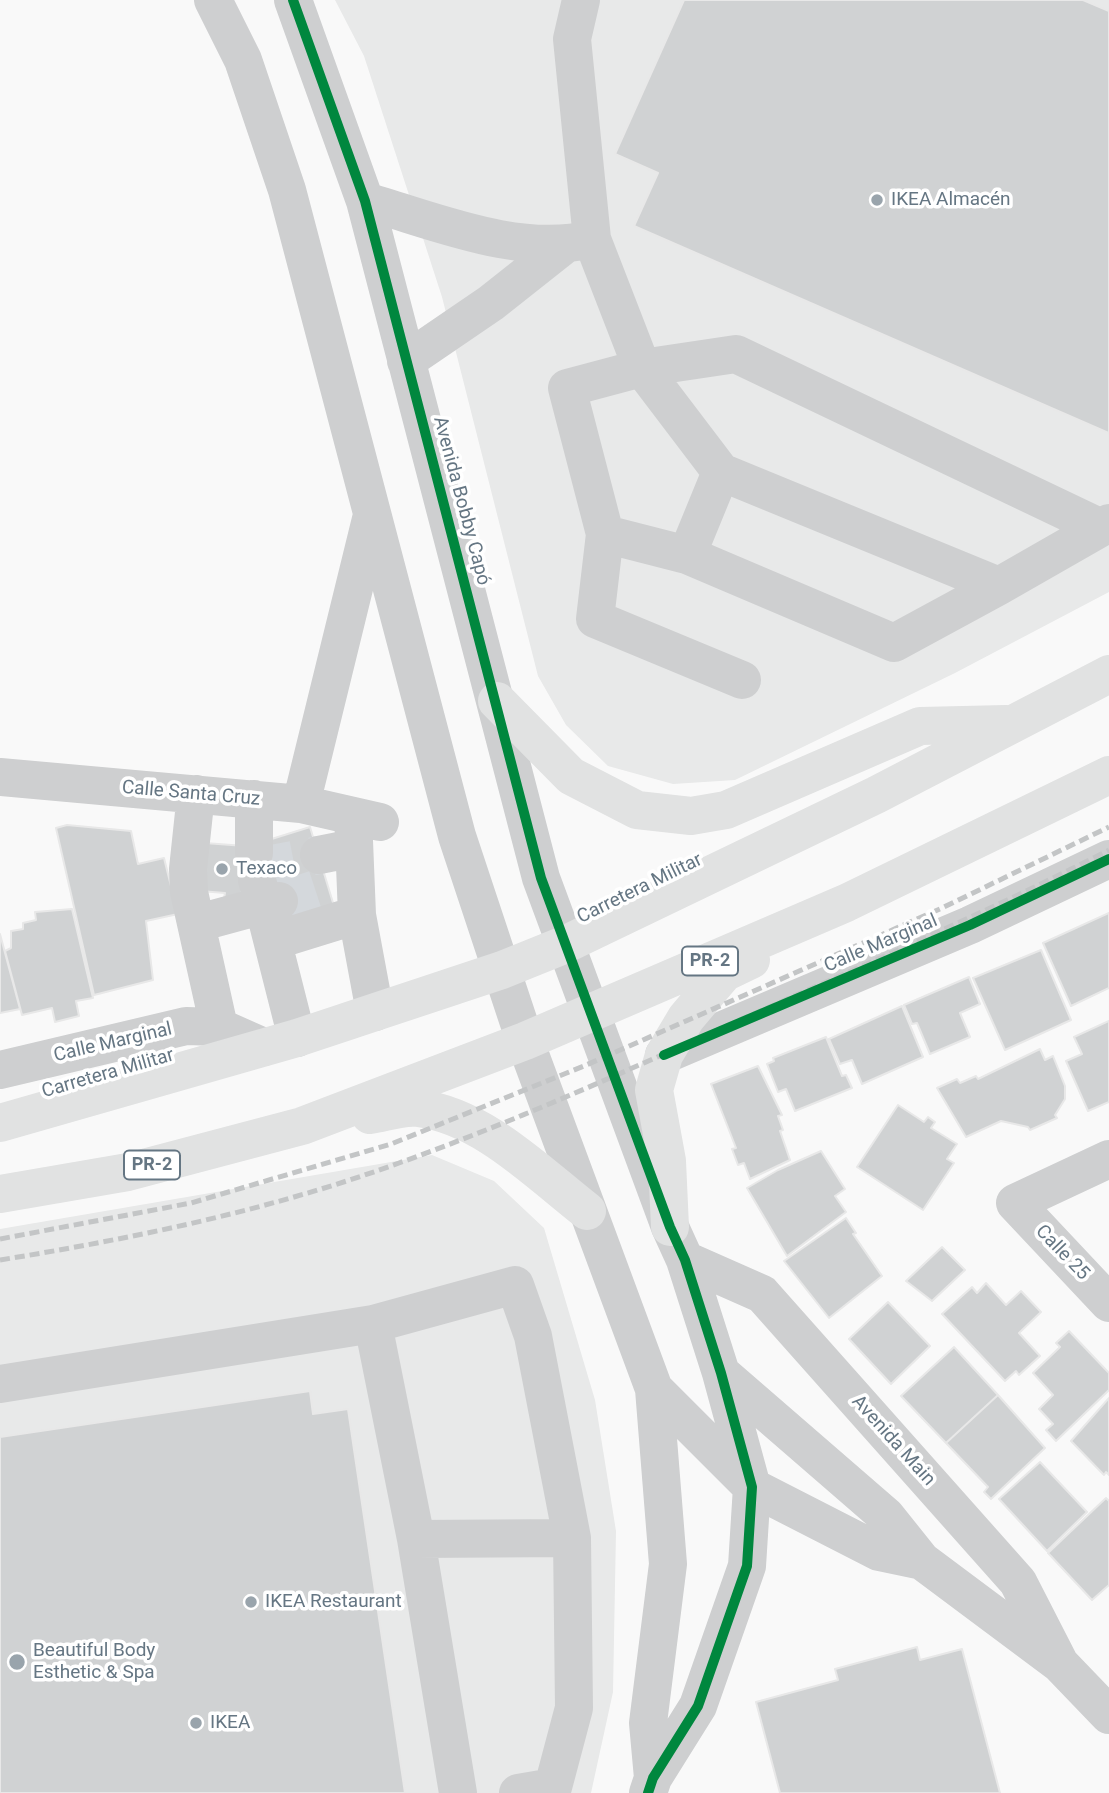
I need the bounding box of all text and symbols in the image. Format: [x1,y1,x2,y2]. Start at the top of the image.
place label: IKEA Almacén [891,189,1011,211]
marker: IKEA Almacén [869,192,885,208]
street label: Avenida Bobby Capó [427,414,495,588]
street label: Calle Santa Cruz [121,777,261,811]
street label: Carretera Militar [574,849,706,929]
place label: Texaco [236,858,297,880]
marker: Texaco [214,861,230,877]
street label: Calle Marginal [821,910,941,978]
road number: PR-2 [682,946,738,976]
street label: Calle Marginal [52,1018,174,1068]
street label: Carretera Militar [39,1044,177,1104]
road number: PR-2 [124,1150,180,1180]
street label: Calle 25 [1030,1221,1094,1285]
street label: Avenida Main [846,1391,940,1491]
place label: IKEA Restaurant [265,1591,402,1613]
marker: IKEA Restaurant [243,1594,259,1610]
place label: Beautiful Body Esthetic & Spa [33,1640,155,1684]
marker: Beautiful Body Esthetic & Spa [7,1652,27,1672]
place label: IKEA [210,1712,250,1734]
marker: IKEA [188,1715,204,1731]

